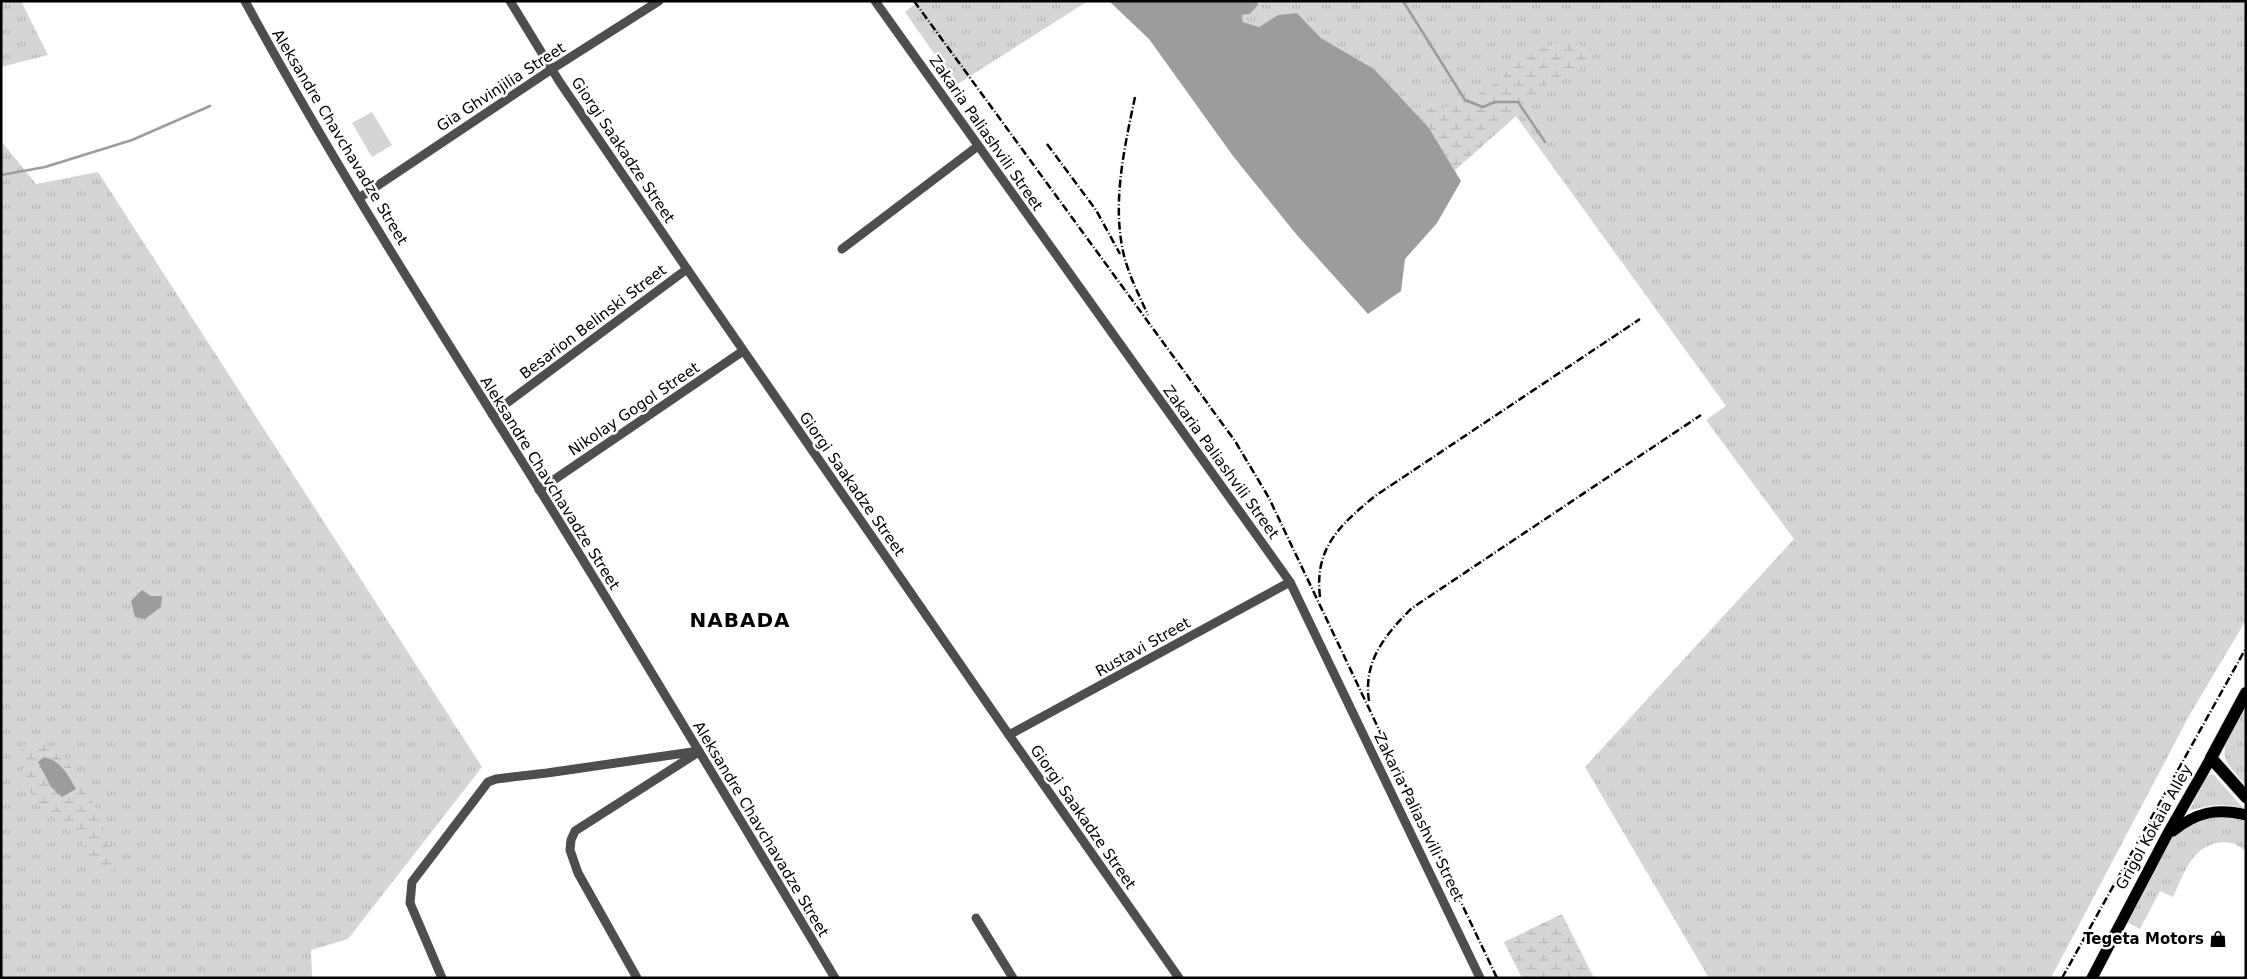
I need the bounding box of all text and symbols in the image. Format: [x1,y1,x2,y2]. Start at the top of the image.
street label: Aleksandre Chavchavadze Street [268,26,412,248]
street label: Gia Ghvinjilia Street [433,39,569,135]
street label: Zakaria Paliashvili Street [925,52,1047,214]
street label: Giorgi Saakadze Street [567,74,679,226]
street label: Besarion Belinski Street [516,261,670,383]
street label: Nikolay Gogol Street [565,358,703,459]
street label: Aleksandre Chavchavadze Street [477,373,623,593]
street label: Zakaria Paliashvili Street [1159,382,1283,542]
street label: Giorgi Saakadze Street [795,408,909,560]
district label: NABADA [689,608,791,632]
street label: Rustavi Street [1092,613,1194,680]
street label: Aleksandre Chavchavadze Street [689,718,833,940]
street label: Zakaria Paliashvili Street [1370,730,1468,904]
street label: Giorgi Saakadze Street [1026,741,1140,893]
street label: Grigol Kokaia Alley [2112,761,2196,893]
shop icon: Tegeta Motors [2208,929,2228,949]
place label: Tegeta Motors [2083,930,2204,948]

